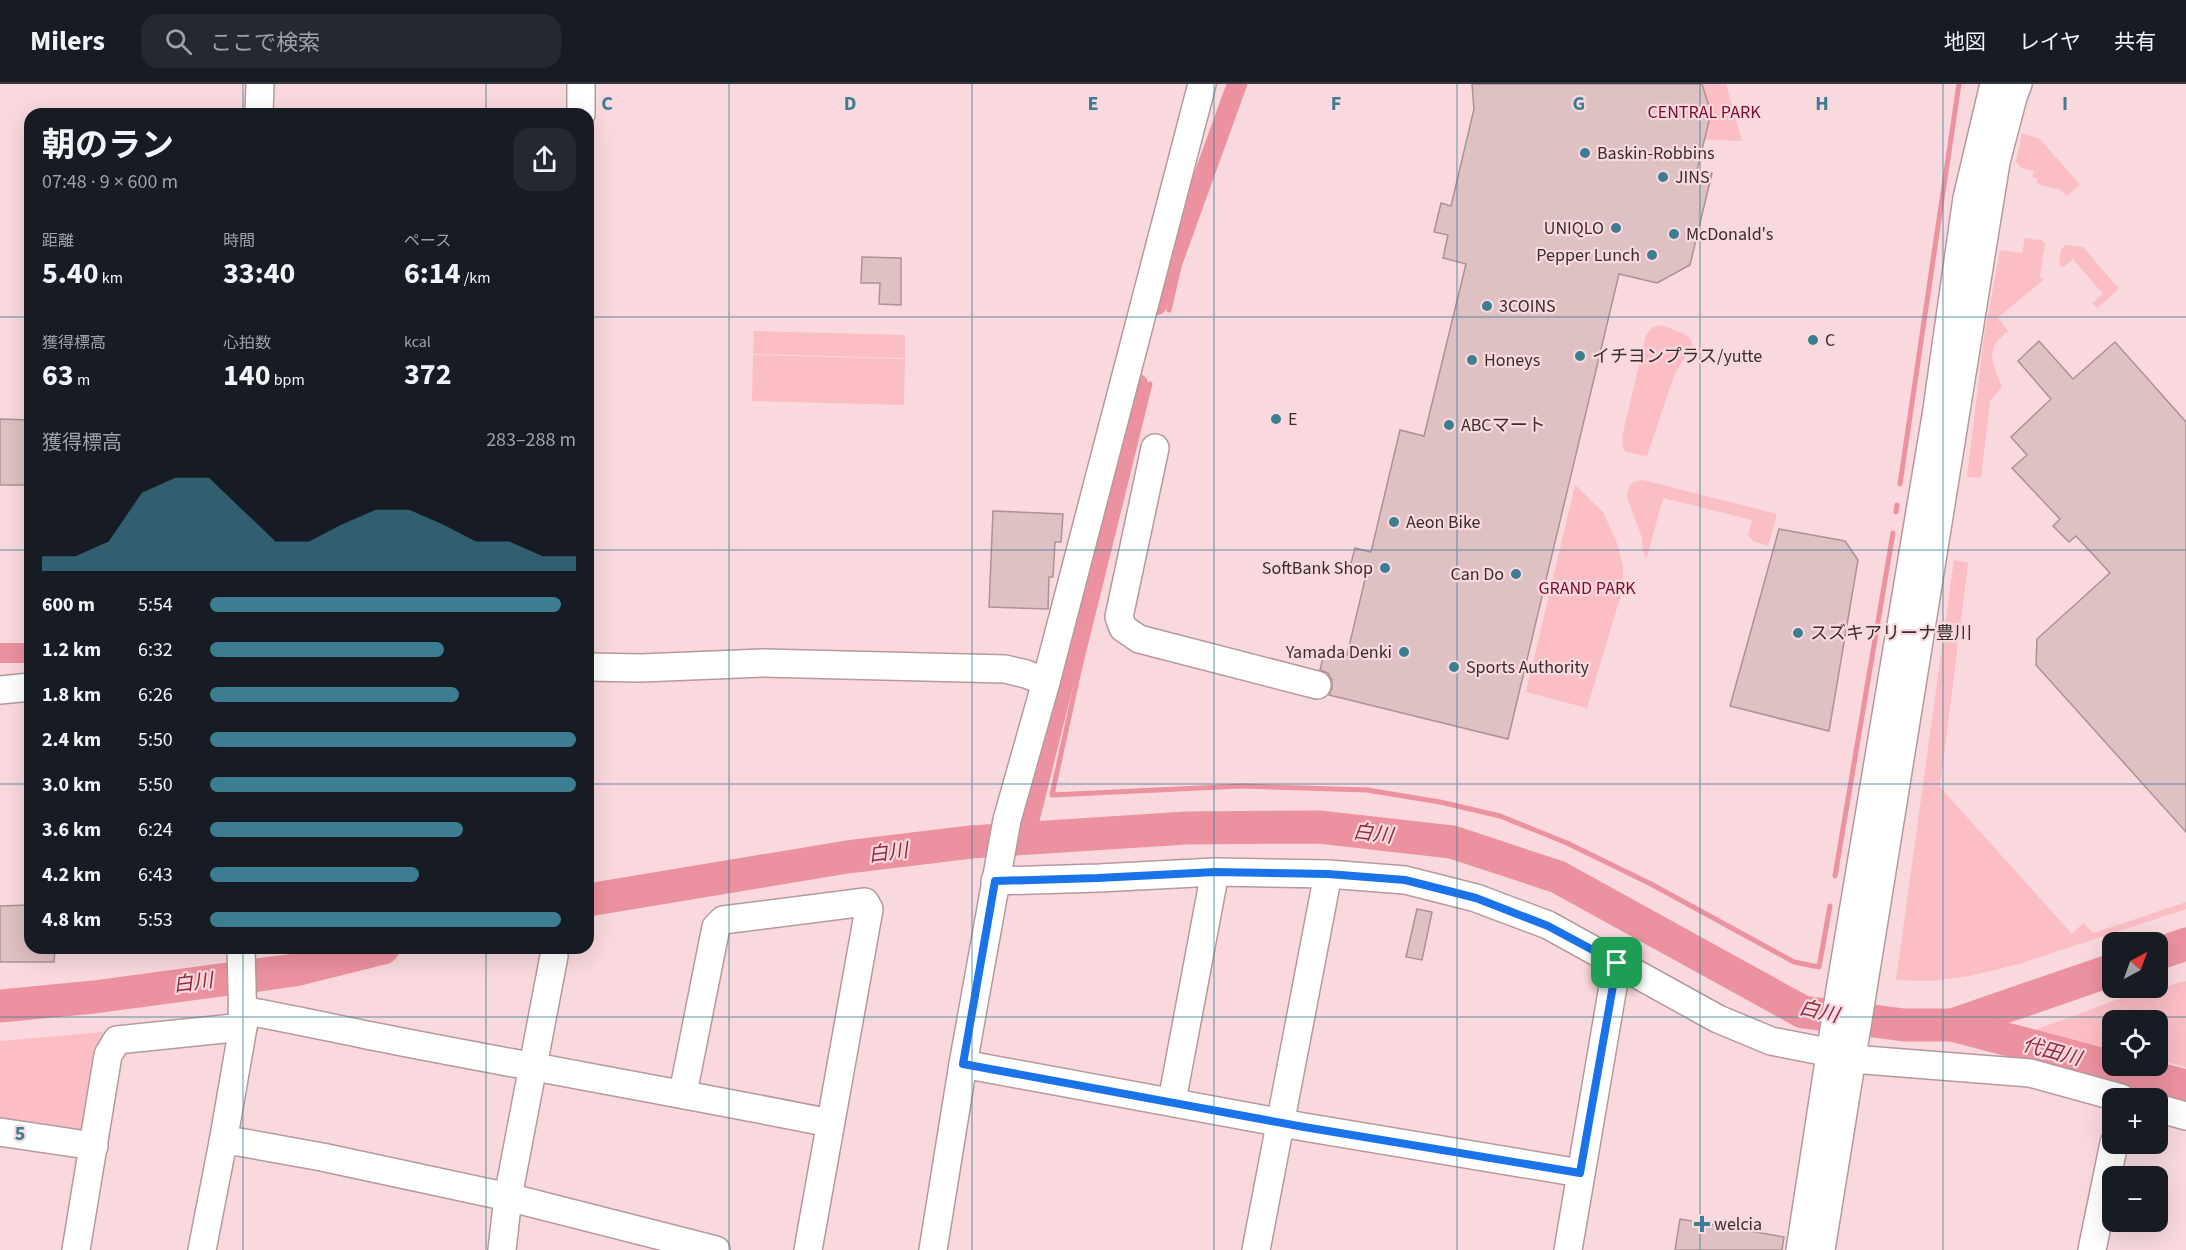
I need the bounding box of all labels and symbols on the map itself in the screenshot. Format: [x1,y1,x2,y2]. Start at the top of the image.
text: C [601,90,613,118]
text: D [844,90,856,118]
text: E [1088,90,1098,118]
text: F [1331,90,1341,118]
text: G [1573,90,1585,118]
text: H [1815,90,1829,118]
text: I [2062,90,2068,118]
park label: CENTRAL PARK [1647,100,1761,125]
place label: Baskin-Robbins [1597,141,1715,166]
marker: Baskin-Robbins [1578,146,1592,160]
place label: JINS [1675,165,1710,190]
marker: JINS [1656,170,1670,184]
place label: UNIQLO [1544,216,1604,241]
marker: UNIQLO [1609,221,1623,235]
place label: McDonald's [1686,222,1773,247]
marker: McDonald's [1667,227,1681,241]
place label: Pepper Lunch [1536,243,1640,268]
marker: Pepper Lunch [1645,248,1659,262]
place label: 3COINS [1499,294,1556,319]
marker: 3COINS [1480,299,1494,313]
place label: C [1825,328,1835,353]
marker: C [1806,333,1820,347]
place label: イチヨンプラス/yutte [1592,344,1762,369]
place label: Honeys [1484,348,1540,373]
marker: イチヨンプラス/yutte [1573,349,1587,363]
marker: Honeys [1465,353,1479,367]
place label: E [1288,407,1298,432]
marker: E [1269,412,1283,426]
place label: ABCマート [1461,413,1546,438]
marker: ABCマート [1442,418,1456,432]
place label: Aeon Bike [1406,510,1480,535]
marker: Aeon Bike [1387,515,1401,529]
place label: SoftBank Shop [1262,556,1373,581]
marker: SoftBank Shop [1378,561,1392,575]
place label: Can Do [1450,562,1504,587]
marker: Can Do [1509,567,1523,581]
park label: GRAND PARK [1538,576,1636,601]
place label: スズキアリーナ豊川 [1810,621,1972,646]
marker: スズキアリーナ豊川 [1791,626,1805,640]
place label: Yamada Denki [1285,640,1392,665]
marker: Yamada Denki [1397,645,1411,659]
place label: Sports Authority [1466,655,1589,680]
marker: Sports Authority [1447,660,1461,674]
water label: 白川 [1351,818,1396,851]
water label: 白川 [867,836,912,869]
north arrow [2102,932,2168,998]
pin [1591,937,1642,988]
water label: 白川 [172,966,217,999]
water label: 白川 [1796,994,1843,1031]
water label: 代田川 [2019,1031,2086,1074]
text: 5 [15,1120,25,1148]
place label: welcia [1714,1212,1762,1237]
marker: welcia [1695,1217,1709,1231]

